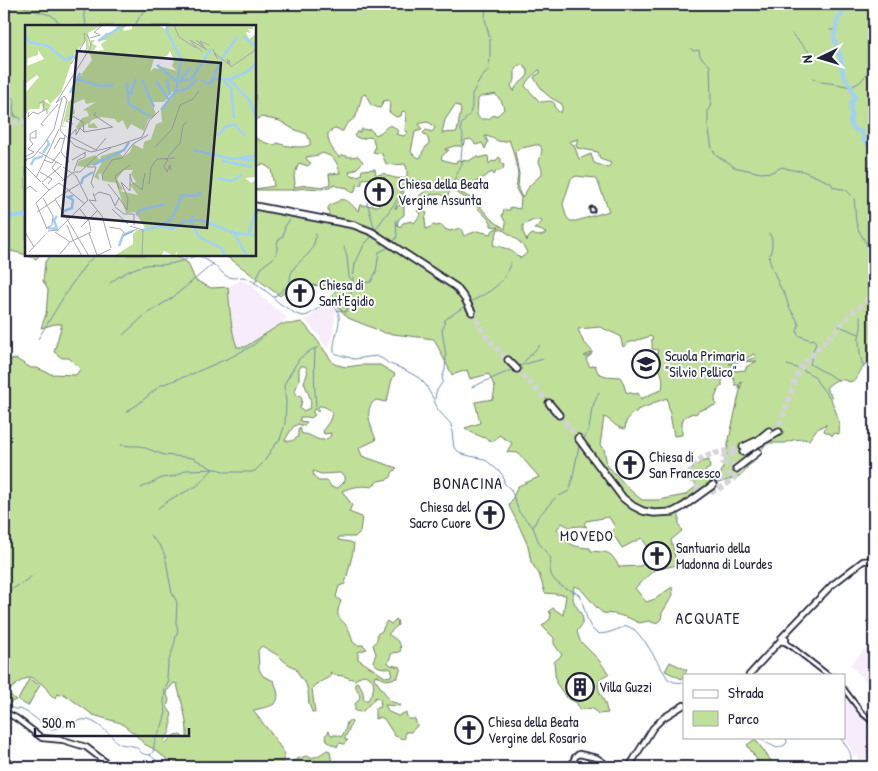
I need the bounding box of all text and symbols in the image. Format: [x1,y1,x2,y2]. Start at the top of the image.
inset map [25,25,256,256]
north arrow [796,32,846,82]
text: N [797,54,816,64]
place label: Chiesa della Beata Vergine Assunta [398,174,489,210]
church icon: Chiesa della Beata Vergine Assunta [364,177,394,207]
place label: Chiesa di Sant'Egidio [319,275,375,311]
church icon: Chiesa di Sant'Egidio [285,278,315,308]
place label: Scuola Primaria "Silvio Pellico" [665,346,745,381]
school or university icon: Scuola Primaria "Silvio Pellico" [631,349,661,379]
place label: Chiesa di San Francesco [649,447,721,482]
church icon: Chiesa di San Francesco [615,450,645,480]
district label: BONACINA [433,472,503,494]
place label: Chiesa del Sacro Cuore [410,497,471,532]
church icon: Chiesa del Sacro Cuore [475,500,505,530]
district label: MOVEDO [560,525,614,546]
place label: Santuario della Madonna di Lourdes [676,538,772,573]
church icon: Santuario della Madonna di Lourdes [642,541,672,571]
district label: ACQUATE [675,607,741,629]
building icon: Villa Guzzi [565,672,595,702]
legend [683,674,846,738]
place label: Villa Guzzi [599,677,652,696]
text: Strada [728,682,764,703]
scale bar [35,706,189,738]
text: Parco [728,708,759,729]
text: 500 m [42,712,75,733]
place label: Chiesa della Beata Vergine del Rosario [488,712,587,748]
church icon: Chiesa della Beata Vergine del Rosario [454,715,484,745]

